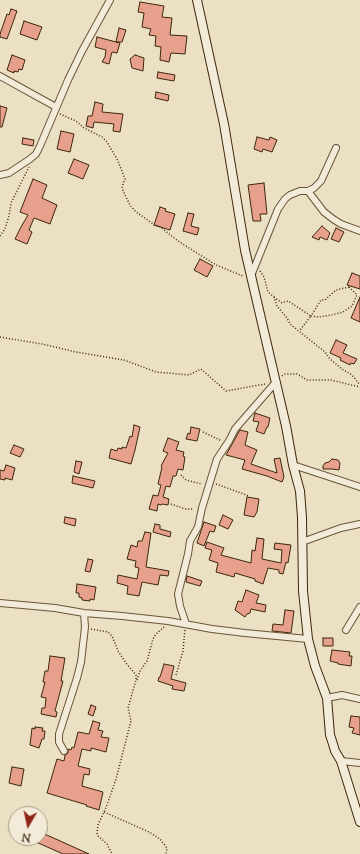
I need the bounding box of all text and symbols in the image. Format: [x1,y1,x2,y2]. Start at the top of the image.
north arrow [8,806,48,846]
text: N [21,828,32,845]

